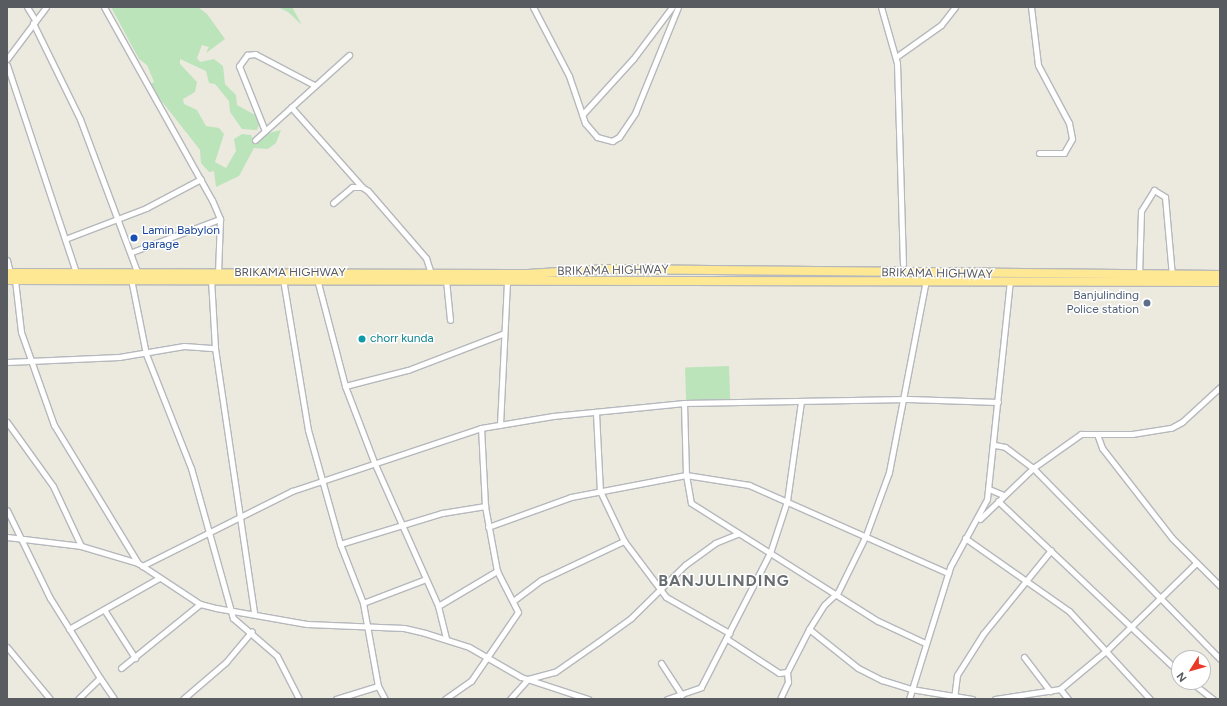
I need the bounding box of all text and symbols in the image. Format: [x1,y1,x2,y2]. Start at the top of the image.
place label: Lamin Babylon garage [142,224,220,252]
marker: Lamin Babylon garage [129,233,139,243]
street label: BRIKAMA HIGHWAY [557,263,669,279]
street label: BRIKAMA HIGHWAY [234,266,346,280]
street label: BRIKAMA HIGHWAY [881,266,993,282]
place label: Banjulinding Police station [1067,289,1139,317]
marker: Banjulinding Police station [1142,298,1152,308]
place label: chorr kunda [370,332,434,346]
marker: chorr kunda [357,334,367,344]
district label: BANJULINDING [658,571,790,591]
north arrow [1171,650,1211,690]
text: N [1174,670,1190,684]

